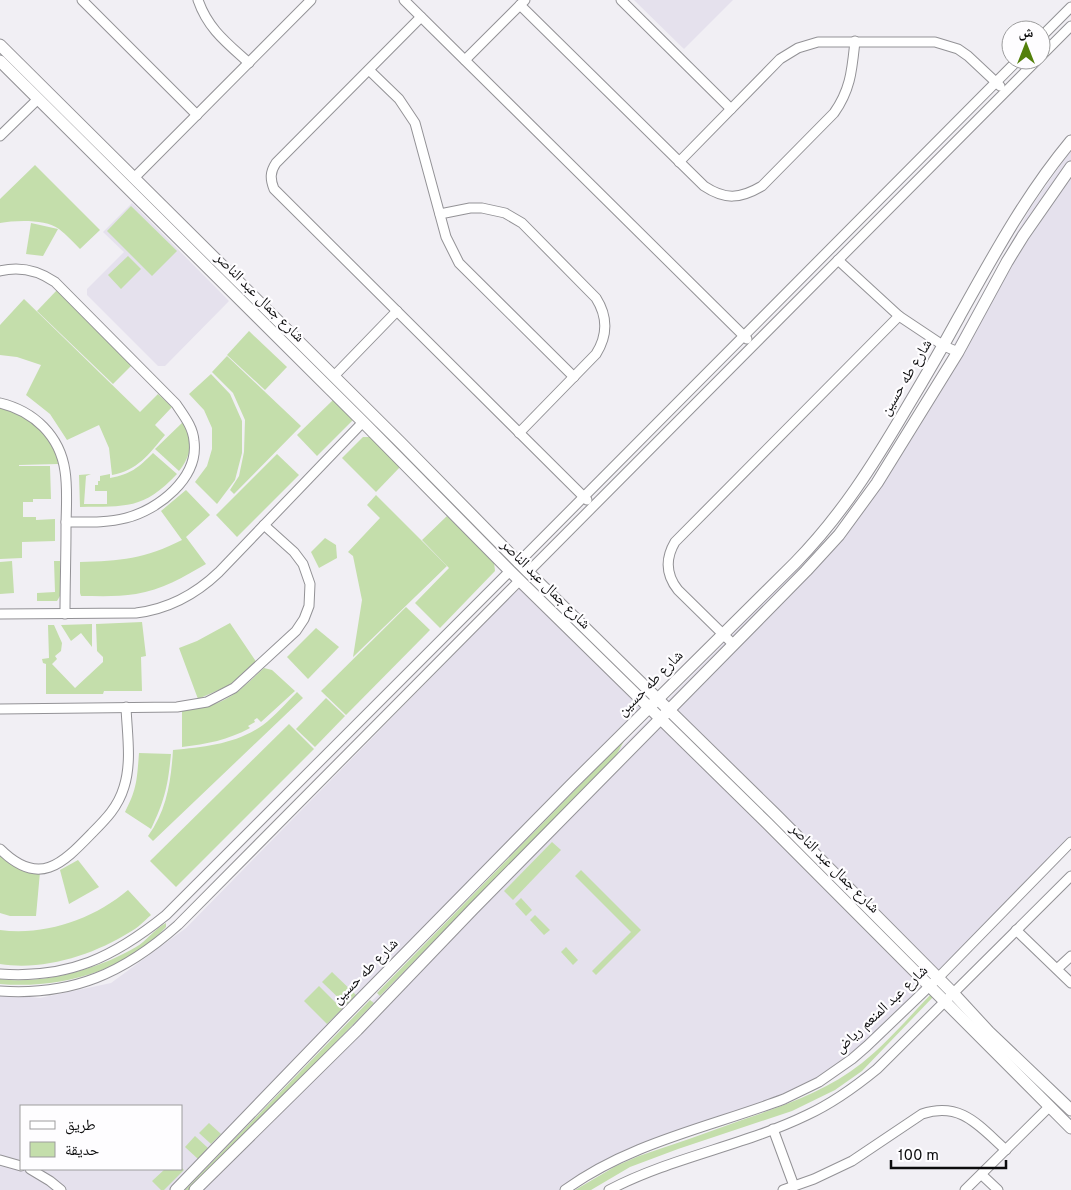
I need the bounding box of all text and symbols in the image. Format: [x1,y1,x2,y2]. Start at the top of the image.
north arrow [1001,20,1051,70]
text: ش [1019,25,1034,42]
street label: شارع جمال عبد الناصر [209,248,308,347]
street label: شارع طه حسين [877,336,937,420]
street label: شارع جمال عبد الناصر [495,535,594,634]
street label: شارع طه حسين [614,647,688,721]
street label: شارع جمال عبد الناصر [784,819,883,918]
street label: شارع طه حسين [329,935,403,1009]
street label: شارع عبد المنعم رياض [831,962,933,1058]
legend [20,1105,182,1170]
text: طريق [65,1117,96,1136]
scale bar [891,1138,1006,1170]
text: حديقة [65,1142,100,1161]
text: 100 m [898,1147,939,1166]

